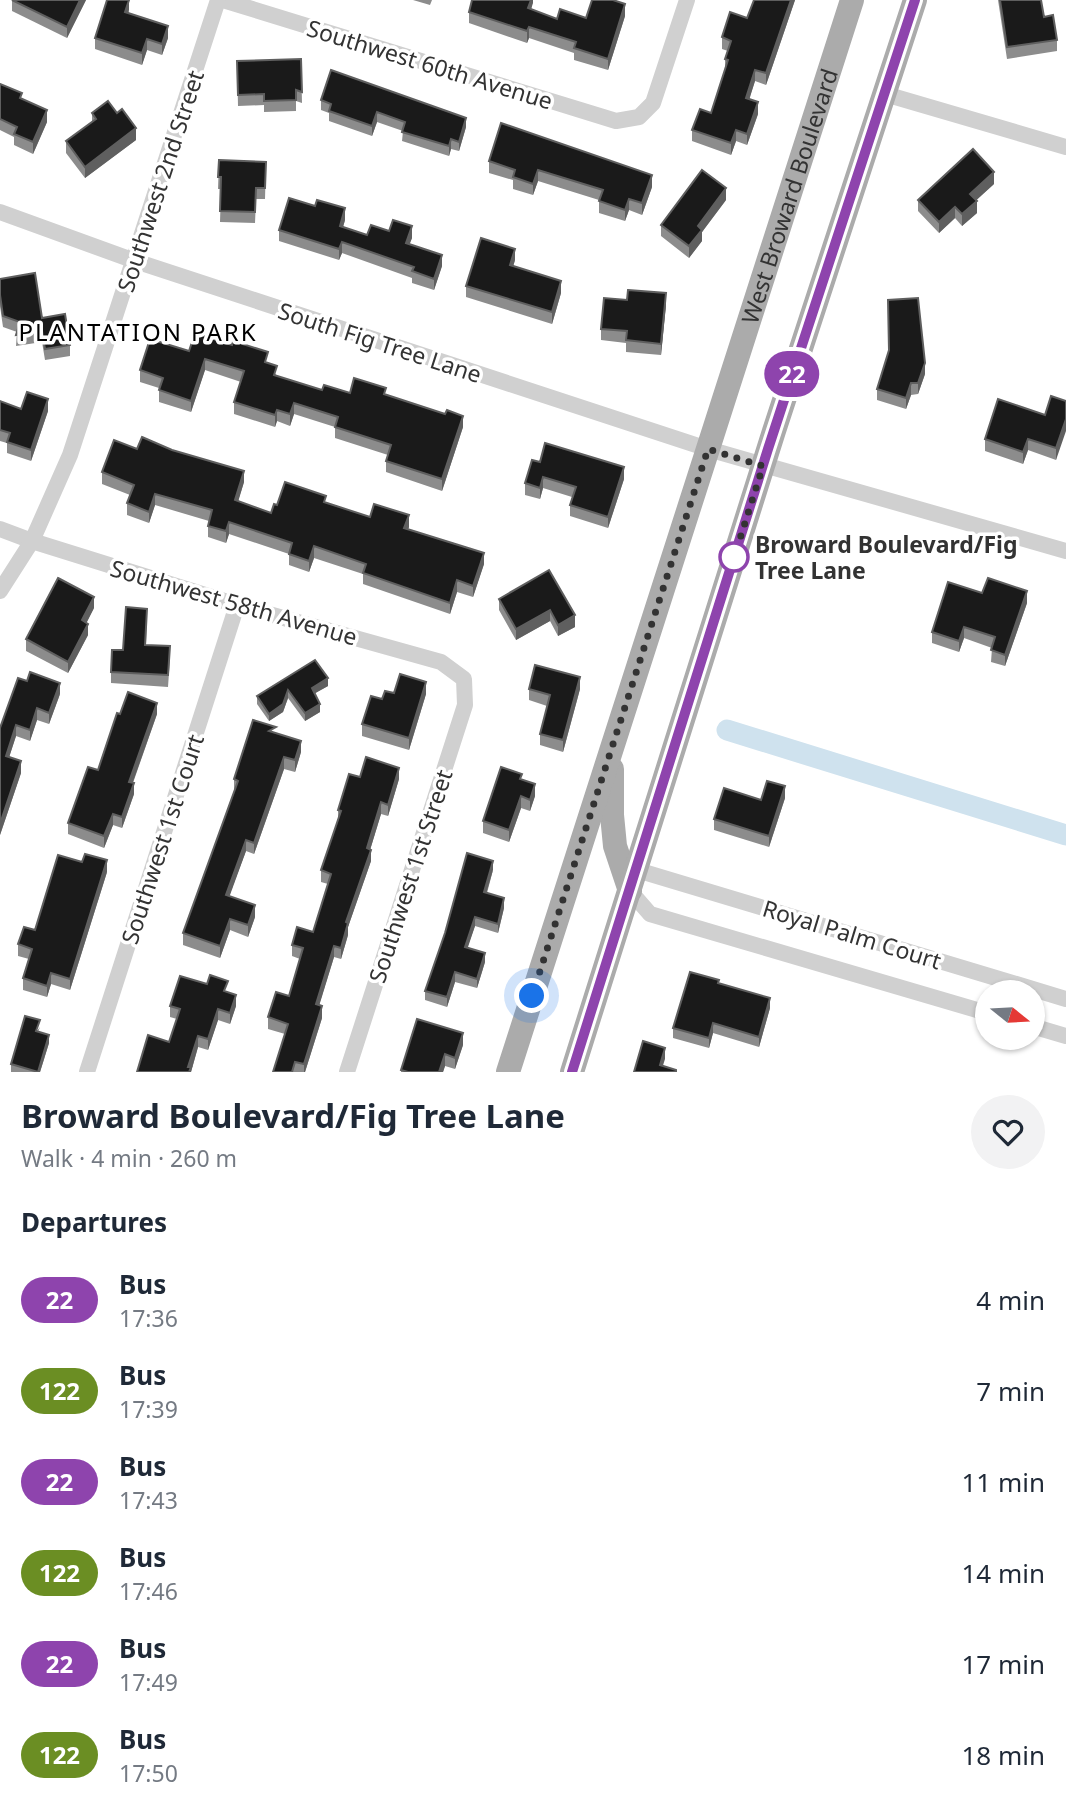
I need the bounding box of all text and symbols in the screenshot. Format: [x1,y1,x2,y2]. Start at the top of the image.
street label: Southwest 60th Avenue [303,11,557,117]
street label: West Broward Boulevard [733,64,845,328]
street label: Southwest 2nd Street [109,66,211,296]
street label: South Fig Tree Lane [274,294,486,390]
district label: PLANTATION PARK [18,315,258,348]
line badge: 22 [760,351,824,397]
text: 22 [778,357,806,390]
place label: Broward Boulevard/Fig Tree Lane [755,528,1017,586]
marker: Broward Boulevard/Fig Tree Lane [719,542,749,572]
street label: Southwest 58th Avenue [107,551,361,653]
street label: Southwest 1st Court [113,730,211,948]
street label: Southwest 1st Street [360,765,460,987]
street label: Royal Palm Court [759,892,945,976]
your location [514,978,549,1013]
north arrow [975,980,1045,1050]
map controls [975,980,1045,1050]
text: Broward Boulevard/Fig Tree Lane [21,1093,565,1138]
button: heart [971,1095,1045,1169]
text: Walk · 4 min · 260 m [21,1142,237,1174]
text: Departures [21,1204,167,1240]
text: Bus [119,1266,166,1302]
text: 4 min [976,1282,1045,1318]
text: 22 [46,1283,73,1316]
text: 17:36 [119,1302,178,1334]
text: Bus [119,1357,166,1393]
text: 7 min [976,1373,1045,1409]
text: 122 [39,1374,80,1407]
text: 17:39 [119,1393,178,1425]
text: Bus [119,1448,166,1484]
text: 11 min [961,1464,1045,1500]
text: 22 [46,1465,73,1498]
text: 17:43 [119,1484,178,1516]
text: Bus [119,1539,166,1575]
text: 14 min [961,1555,1045,1591]
text: 122 [39,1556,80,1589]
text: 17:46 [119,1575,178,1607]
text: Bus [119,1630,166,1666]
text: 17 min [961,1646,1045,1682]
text: 22 [46,1647,73,1680]
text: 17:49 [119,1666,178,1698]
text: Bus [119,1721,166,1757]
text: 18 min [961,1737,1045,1773]
text: 122 [39,1738,80,1771]
text: 17:50 [119,1757,178,1789]

